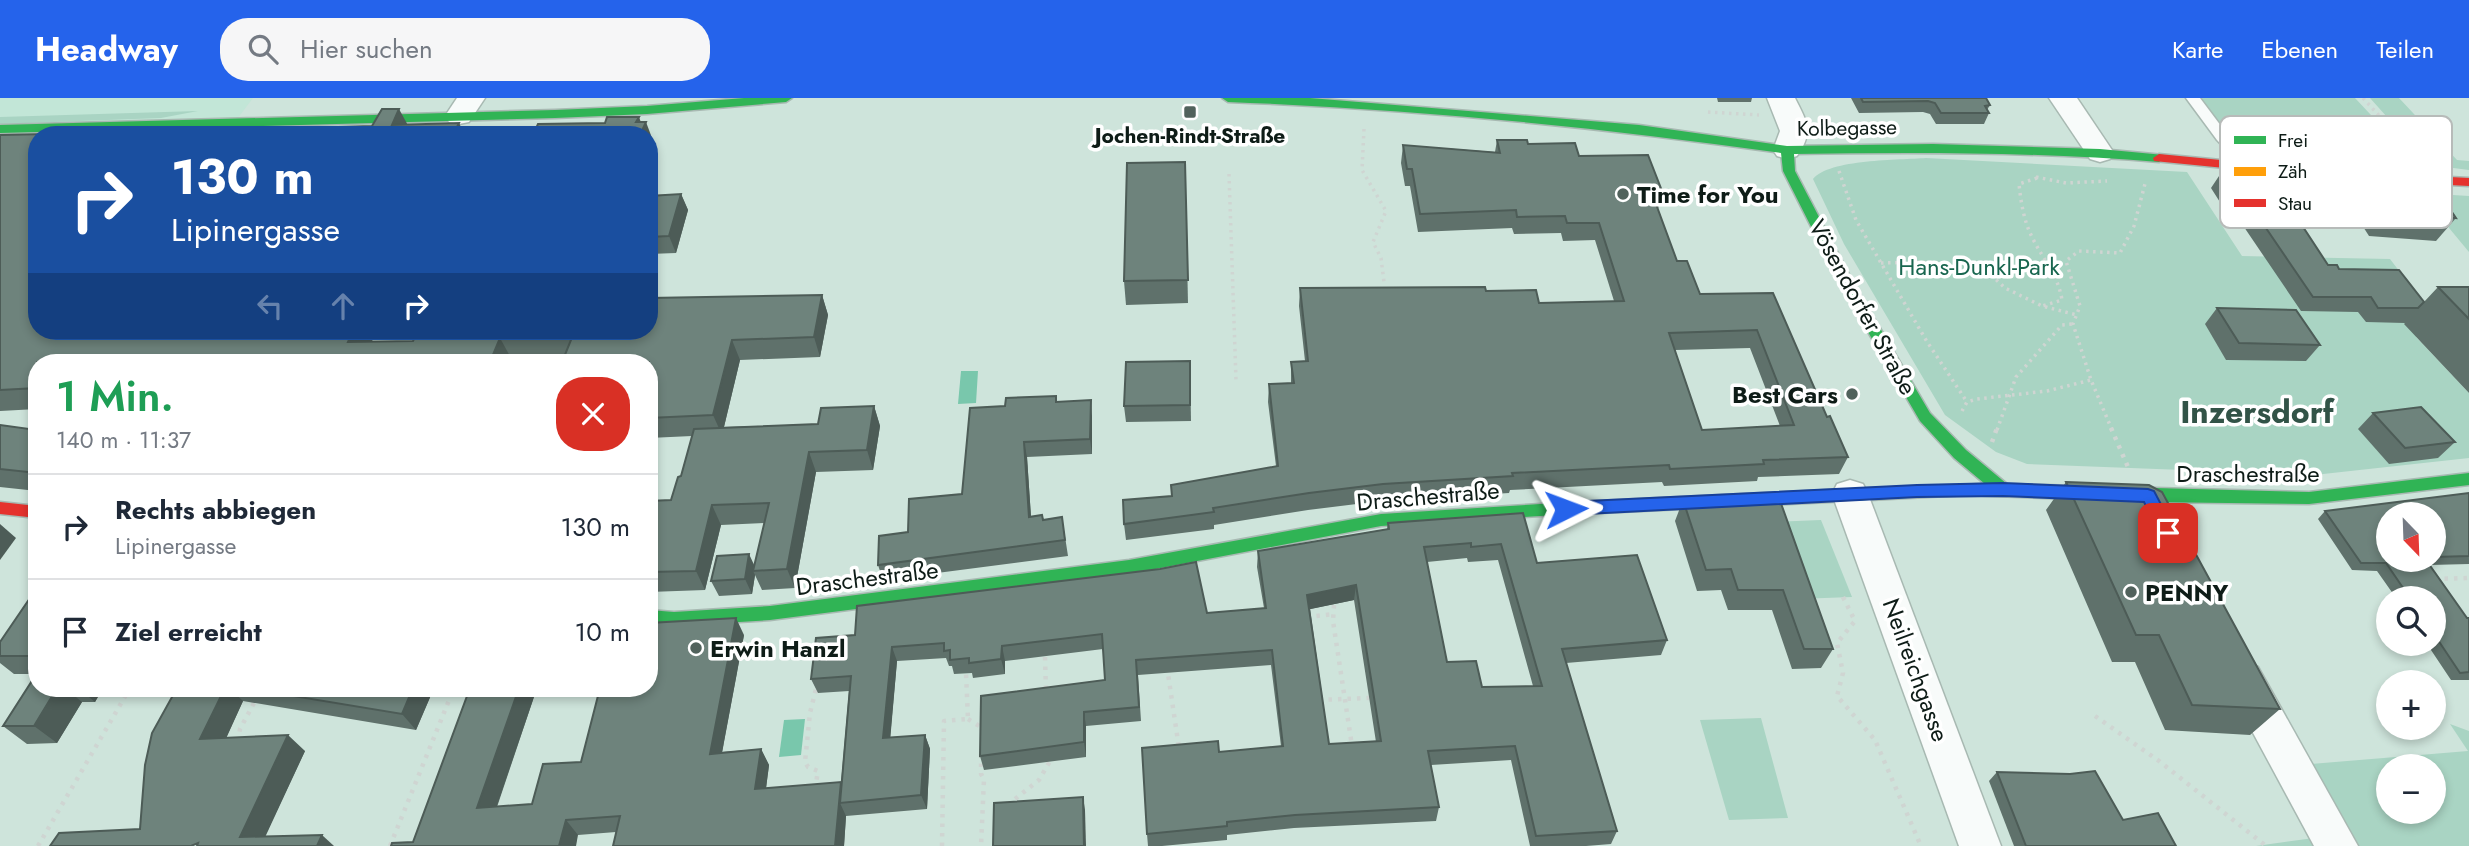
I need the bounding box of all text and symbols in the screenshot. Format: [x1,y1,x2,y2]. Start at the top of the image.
search box [220,18,710,81]
text: Headway [35,26,178,73]
icon: search [244,30,282,68]
text: Hier suchen [300,30,433,68]
text: Karte [2172,32,2223,67]
text: Ebenen [2261,32,2338,67]
text: Teilen [2376,32,2434,67]
marker: Jochen-Rindt-Straße [1182,104,1198,120]
street label: Kolbegasse [1797,112,1897,144]
legend [2220,116,2452,228]
place label: Jochen-Rindt-Straße [1091,121,1285,151]
text: Frei [2278,127,2308,154]
text: 130 m [171,142,314,212]
icon: right [56,154,147,245]
text: Zäh [2278,158,2308,185]
place label: Time for You [1637,177,1779,212]
marker: Time for You [1615,186,1631,202]
text: Stau [2278,190,2312,217]
text: Lipinergasse [171,207,340,253]
street label: Vösendorfer Straße [1800,213,1926,401]
park label: Hans-Dunkl-Park [1898,249,2060,284]
icon: left [251,287,289,325]
icon: ahead [324,287,362,325]
icon: right [397,287,435,325]
text: 1 Min. [56,366,174,427]
button: close [556,377,630,451]
place label: Best Cars [1732,377,1838,412]
marker: Best Cars [1844,386,1860,402]
district label: Inzersdorf [2180,389,2336,435]
text: 140 m · 11:37 [56,423,191,457]
street label: Draschestraße [2176,456,2320,491]
street label: Draschestraße [1355,472,1501,520]
position arrow [1529,472,1603,546]
text: Rechts abbiegen [115,491,316,529]
north arrow [2376,502,2446,572]
map controls [2376,502,2446,824]
pin [2138,503,2198,563]
icon: right [56,508,94,546]
text: 130 m [560,508,630,546]
icon: arrive [2149,514,2187,552]
text: Lipinergasse [115,529,236,563]
street label: Draschestraße [794,552,940,604]
place label: PENNY [2145,575,2229,610]
marker: PENNY [2123,584,2139,600]
button: search [2376,586,2446,656]
street label: Neilreichgasse [1874,593,1958,747]
icon: arrive [56,613,94,651]
text: Ziel erreicht [115,613,262,651]
text: 10 m [575,613,630,651]
place label: Erwin Hanzl [710,631,846,666]
marker: Erwin Hanzl [688,640,704,656]
button: + [2376,670,2446,740]
button: − [2376,754,2446,824]

